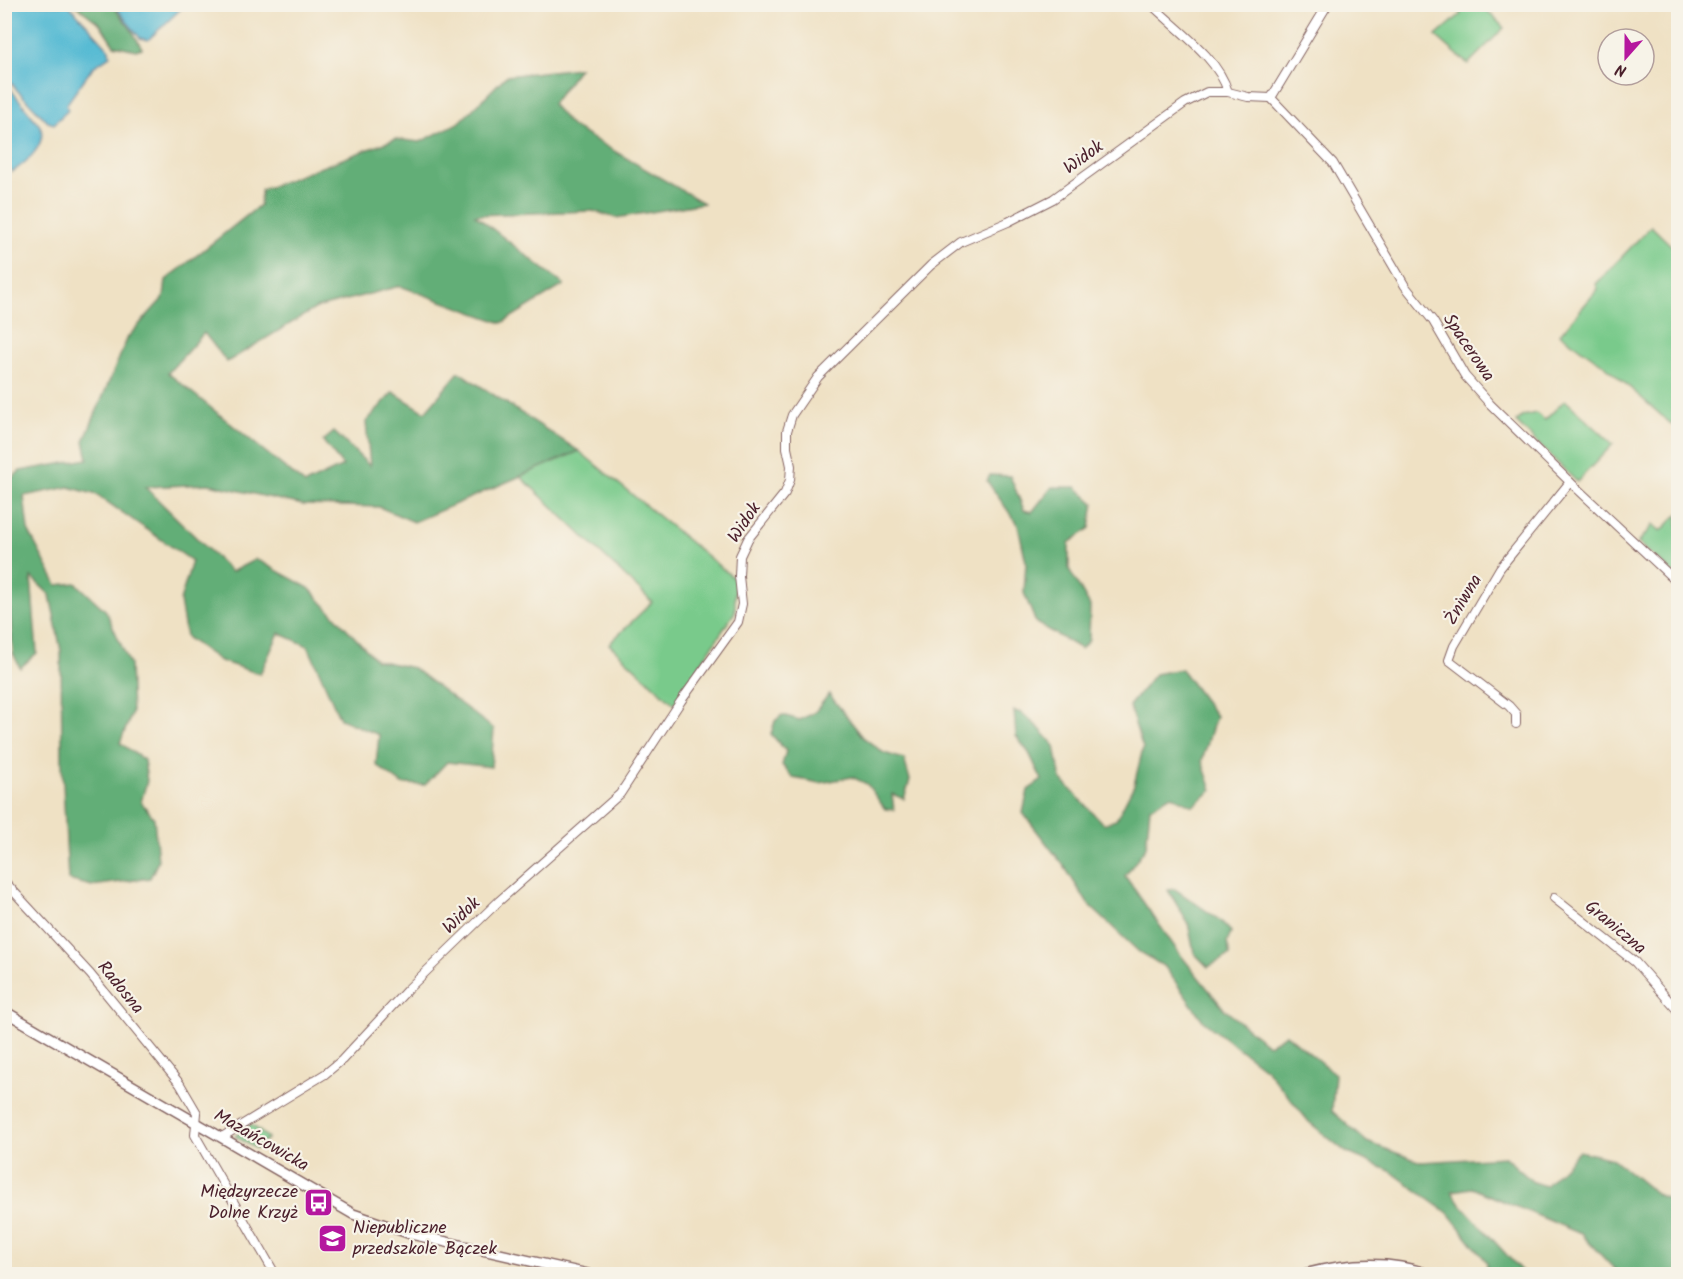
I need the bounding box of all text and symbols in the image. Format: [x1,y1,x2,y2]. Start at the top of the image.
north arrow [1596,27,1656,87]
text: N [1612,56,1630,83]
street label: Widok [1058,133,1111,183]
street label: Spacerowa [1434,308,1502,388]
street label: Widok [721,496,770,549]
street label: Żniwna [1437,569,1491,631]
street label: Widok [436,890,488,942]
street label: Graniczna [1578,893,1652,963]
street label: Radosna [89,955,151,1021]
street label: Mazańcowicka [208,1102,314,1180]
place label: Międzyrzecze Dolne Krzyż [200,1178,298,1228]
bus stop icon: Międzyrzecze Dolne Krzyż [303,1186,335,1218]
place label: Niepubliczne przedszkole Bączek [352,1214,497,1264]
school or university icon: Niepubliczne przedszkole Bączek [316,1222,348,1254]

